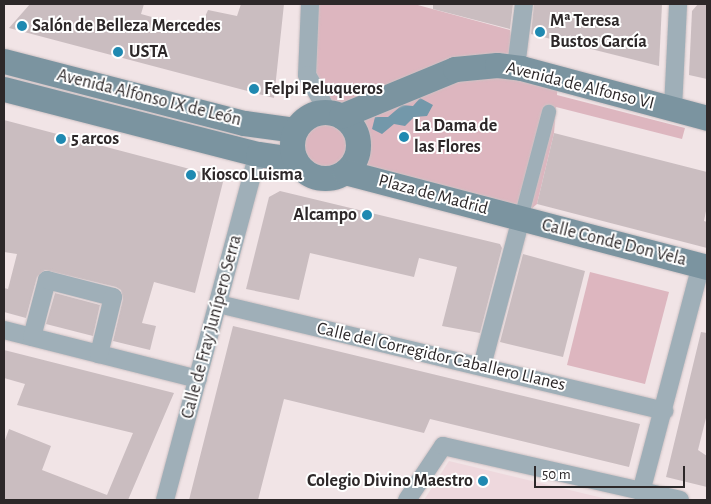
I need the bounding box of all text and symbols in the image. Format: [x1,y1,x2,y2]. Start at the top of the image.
place label: Mª Teresa Bustos García [550,11,647,54]
place label: Salón de Belleza Mercedes [32,15,221,37]
marker: Salón de Belleza Mercedes [16,20,28,32]
marker: Mª Teresa Bustos García [534,26,546,38]
place label: USTA [129,41,168,63]
marker: USTA [111,45,125,59]
street label: Avenida de Alfonso VI [504,57,656,115]
street label: Avenida Alfonso IX de León [55,65,243,131]
place label: Felpi Peluqueros [264,78,383,100]
marker: Felpi Peluqueros [248,83,260,95]
place label: La Dama de las Flores [414,116,497,158]
place label: 5 arcos [71,128,119,150]
marker: La Dama de las Flores [398,131,410,143]
marker: 5 arcos [55,133,67,145]
place label: Kiosco Luisma [201,164,303,186]
marker: Kiosco Luisma [185,169,197,181]
street label: Plaza de Madrid [376,170,490,220]
place label: Alcampo [293,204,357,226]
marker: Alcampo [361,209,373,221]
street label: Calle Conde Don Vela [539,215,689,271]
street label: Calle de Fray Junípero Serra [177,233,247,421]
street label: Calle del Corregidor Caballero Llanes [315,318,567,396]
scale bar [536,456,687,488]
text: 50 m [542,467,571,482]
place label: Colegio Divino Maestro [307,470,473,492]
marker: Colegio Divino Maestro [477,475,489,487]

